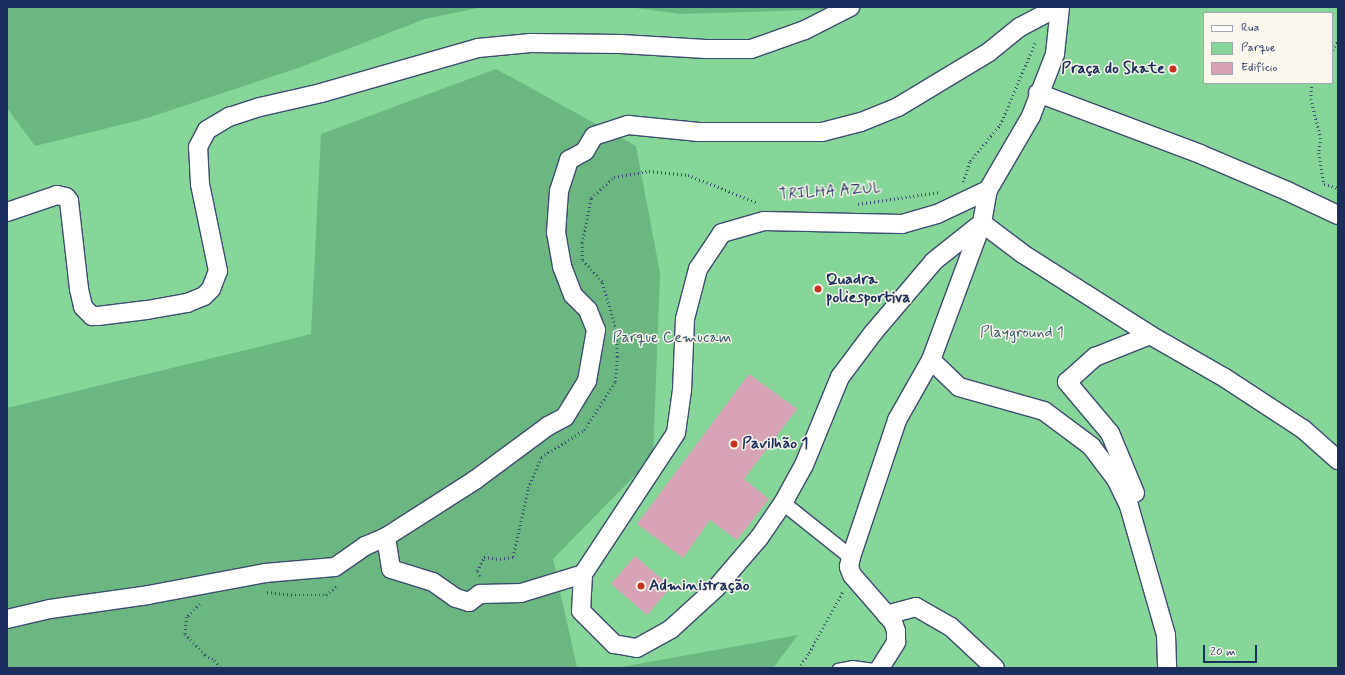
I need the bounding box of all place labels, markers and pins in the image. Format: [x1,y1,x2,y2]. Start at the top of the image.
place label: Praça do Skate [1063,59,1165,79]
marker: Praça do Skate [1168,64,1178,74]
place label: Quadra poliesportiva [826,270,910,308]
marker: Quadra poliesportiva [813,284,823,294]
place label: Pavilhão 1 [742,434,808,454]
marker: Pavilhão 1 [729,439,739,449]
place label: Administração [649,576,750,596]
marker: Administração [636,581,646,591]

